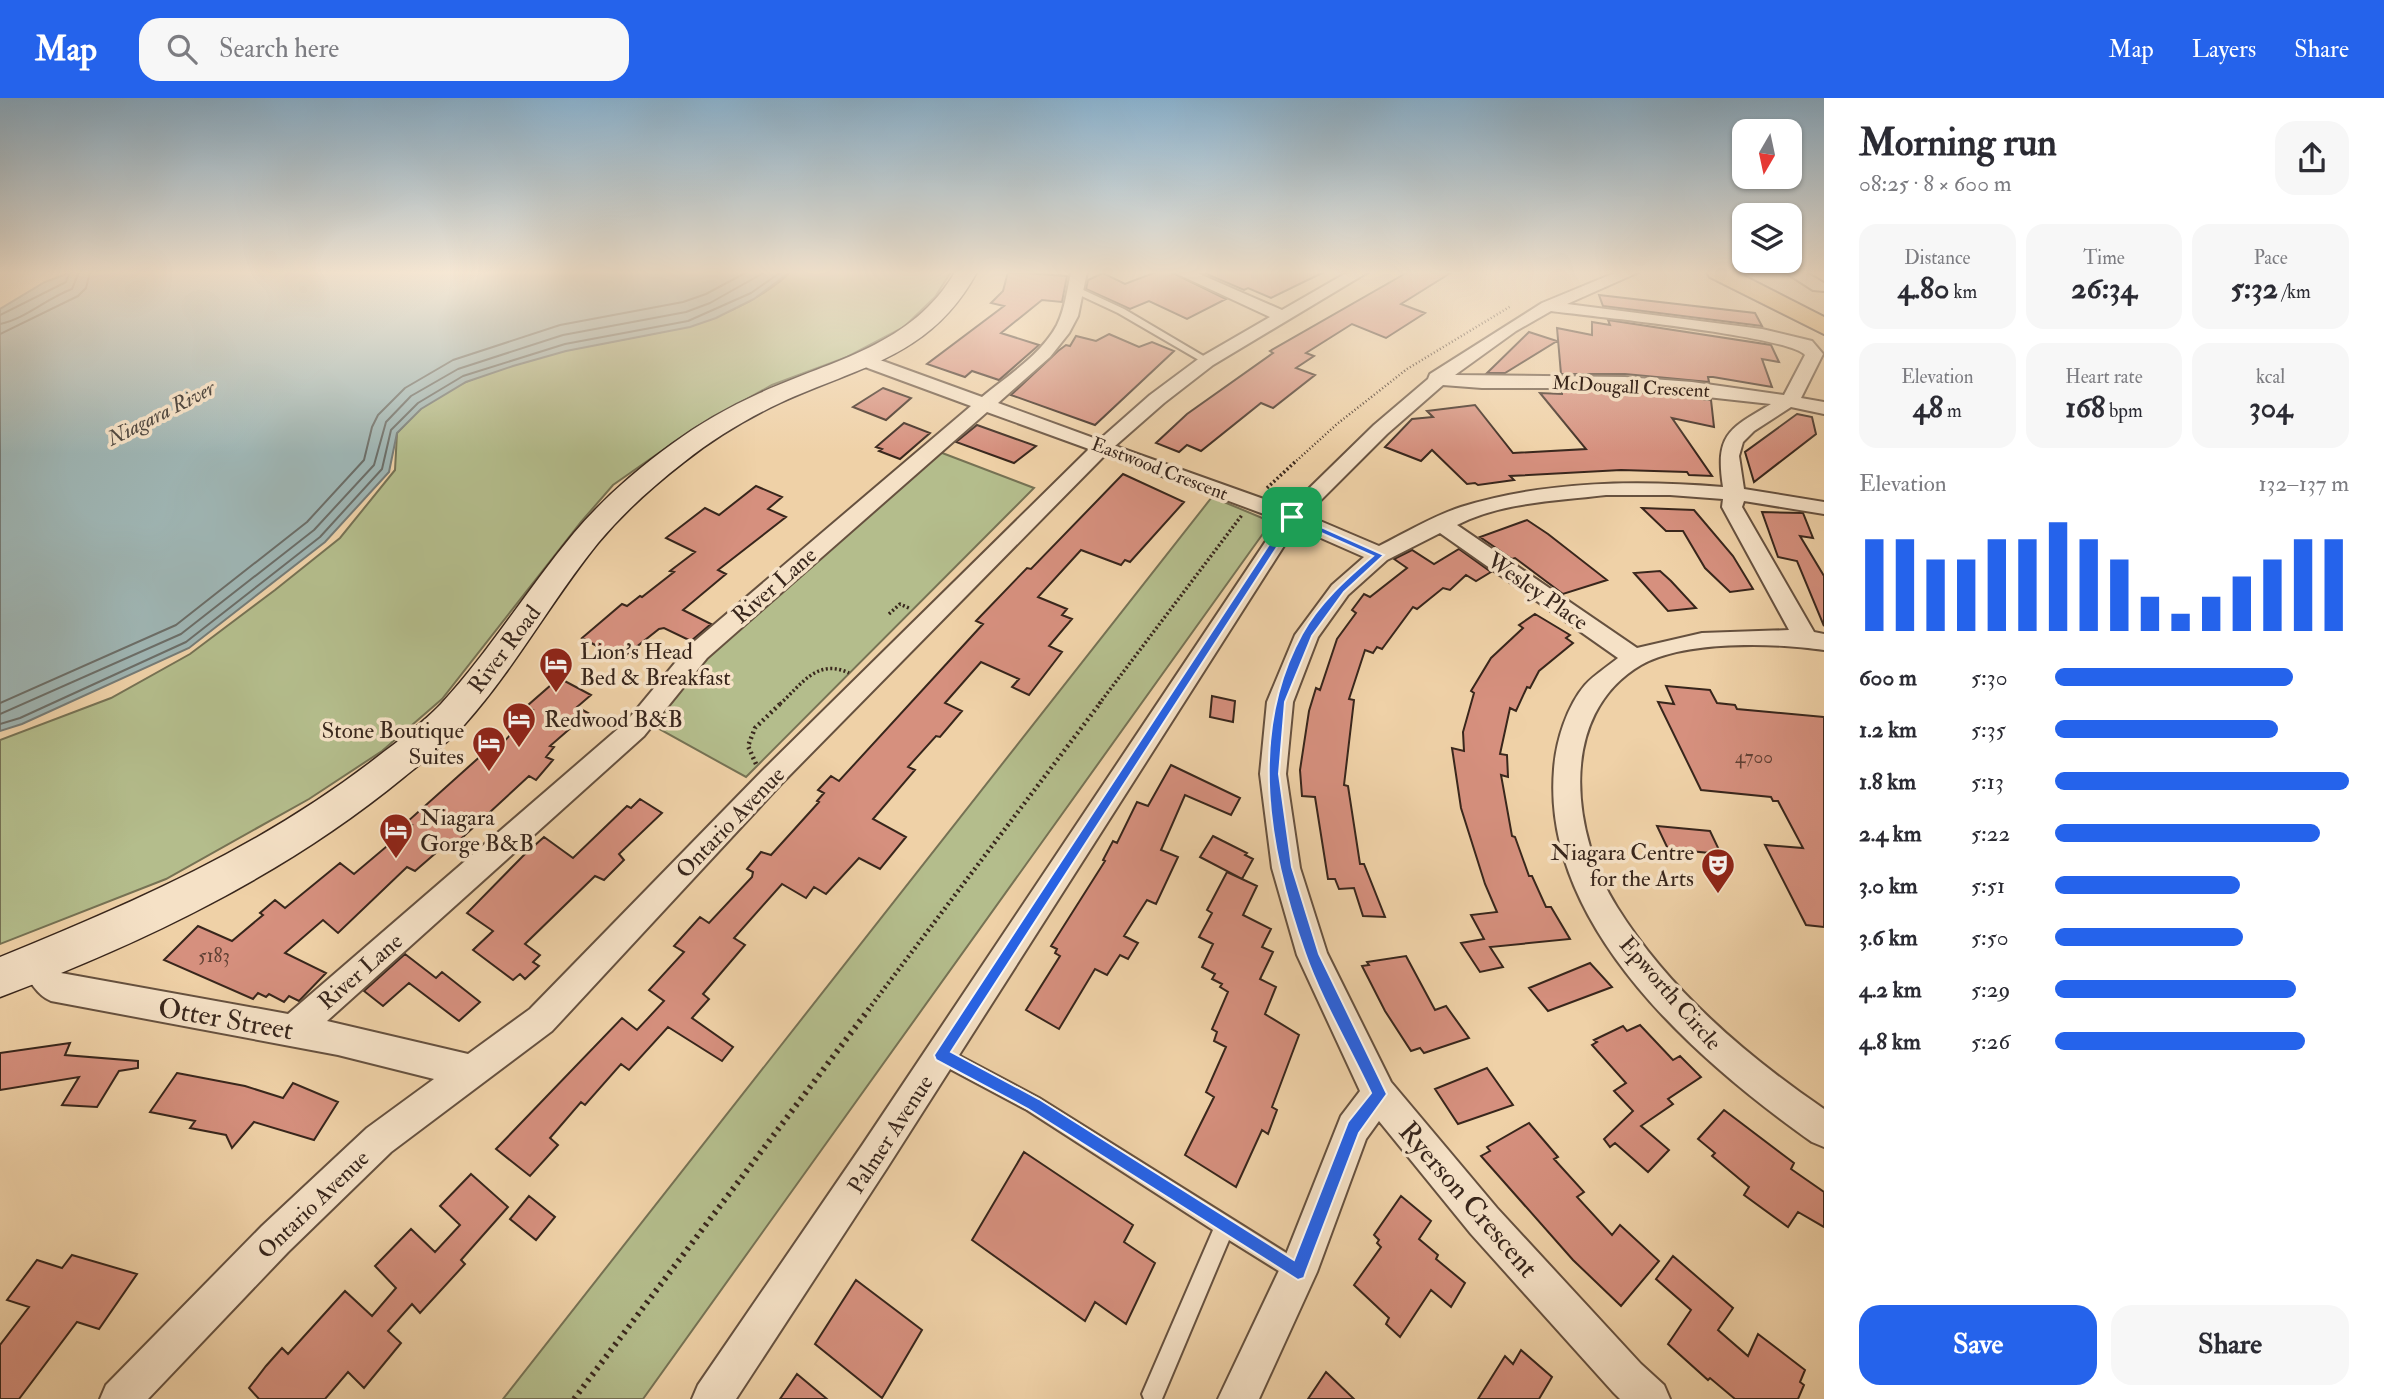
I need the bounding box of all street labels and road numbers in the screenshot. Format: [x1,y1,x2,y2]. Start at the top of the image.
street label: McDougall Crescent [1552,371,1710,403]
street label: Eastwood Crescent [1088,432,1231,506]
street label: River Lane [726,540,823,630]
street label: Wesley Place [1481,545,1594,637]
street label: River Road [462,599,547,699]
street label: Ontario Avenue [670,760,791,884]
street label: River Lane [312,926,409,1016]
street label: Epworth Circle [1612,930,1728,1057]
street label: Otter Street [156,990,296,1049]
street label: Palmer Avenue [841,1069,940,1199]
street label: Ryerson Crescent [1391,1115,1545,1285]
street label: Ontario Avenue [251,1144,376,1265]

